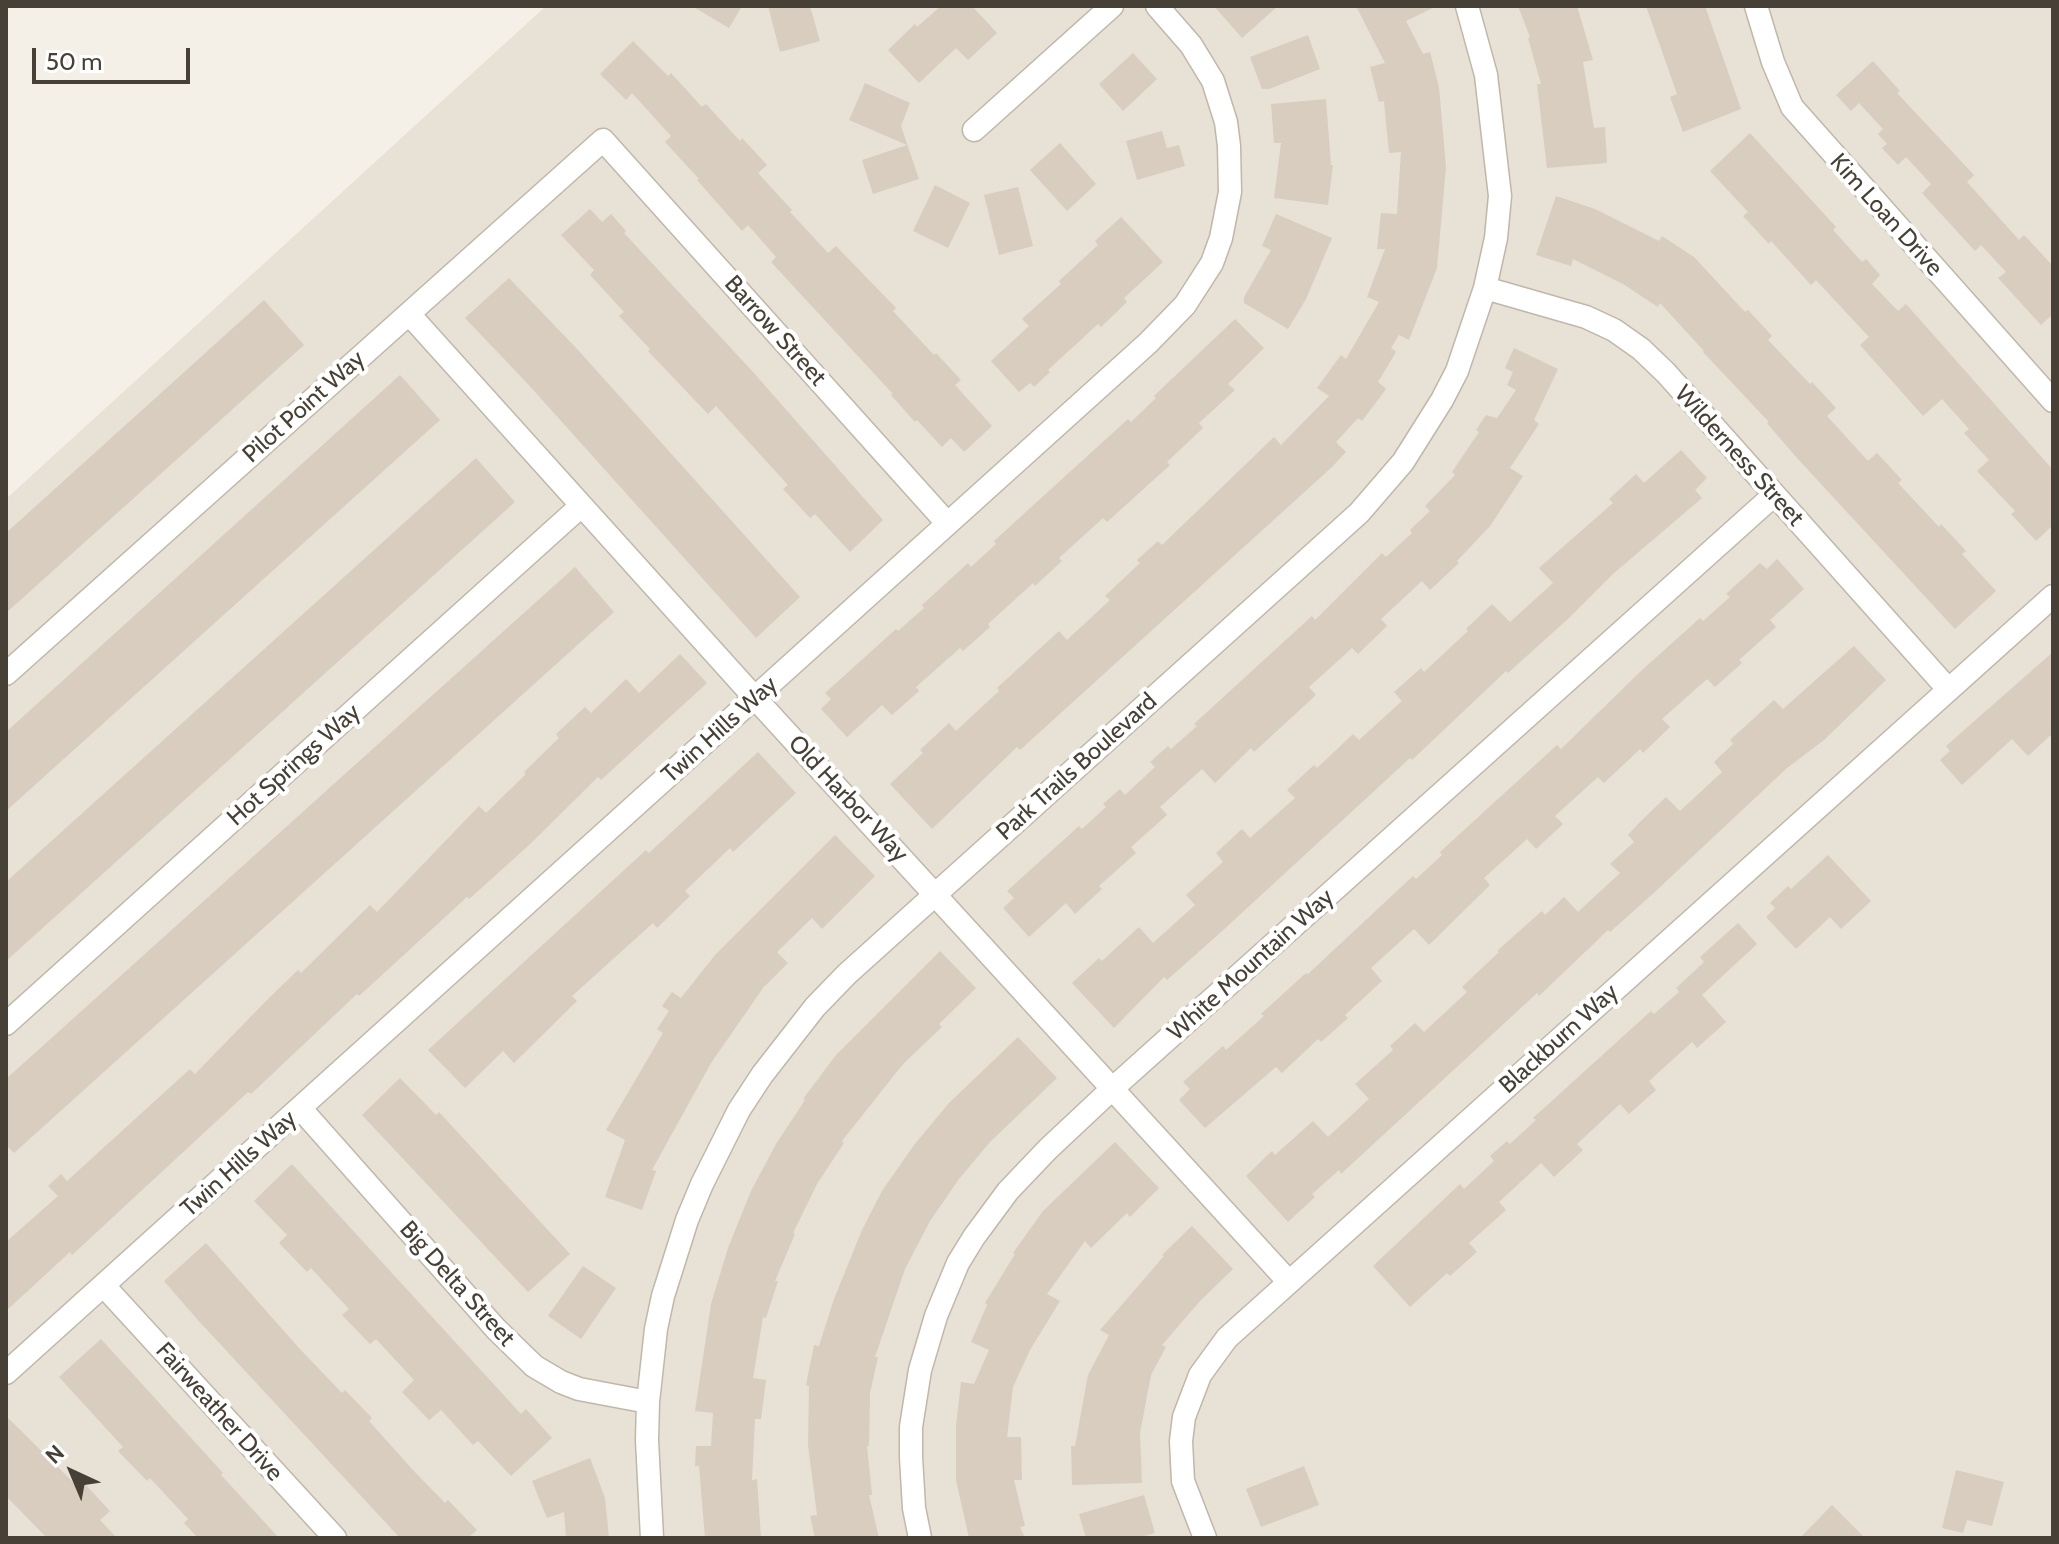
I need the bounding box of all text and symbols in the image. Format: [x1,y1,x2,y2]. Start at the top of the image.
scale bar [36,32,194,82]
text: 50 m [46,47,102,76]
street label: Kim Loan Drive [1823,148,1949,282]
street label: Barrow Street [718,270,832,392]
street label: Pilot Point Way [237,345,371,469]
street label: Wilderness Street [1668,380,1810,532]
street label: Twin Hills Way [656,671,784,789]
street label: Park Trails Boulevard [991,687,1163,847]
street label: Hot Springs Way [222,698,366,832]
street label: Old Harbor Way [782,730,914,868]
street label: White Mountain Way [1162,883,1340,1047]
street label: Blackburn Way [1494,978,1624,1100]
street label: Twin Hills Way [175,1105,303,1223]
street label: Big Delta Street [393,1215,521,1353]
street label: Fairweather Drive [149,1337,289,1487]
north arrow [32,1432,112,1512]
text: N [40,1439,70,1469]

